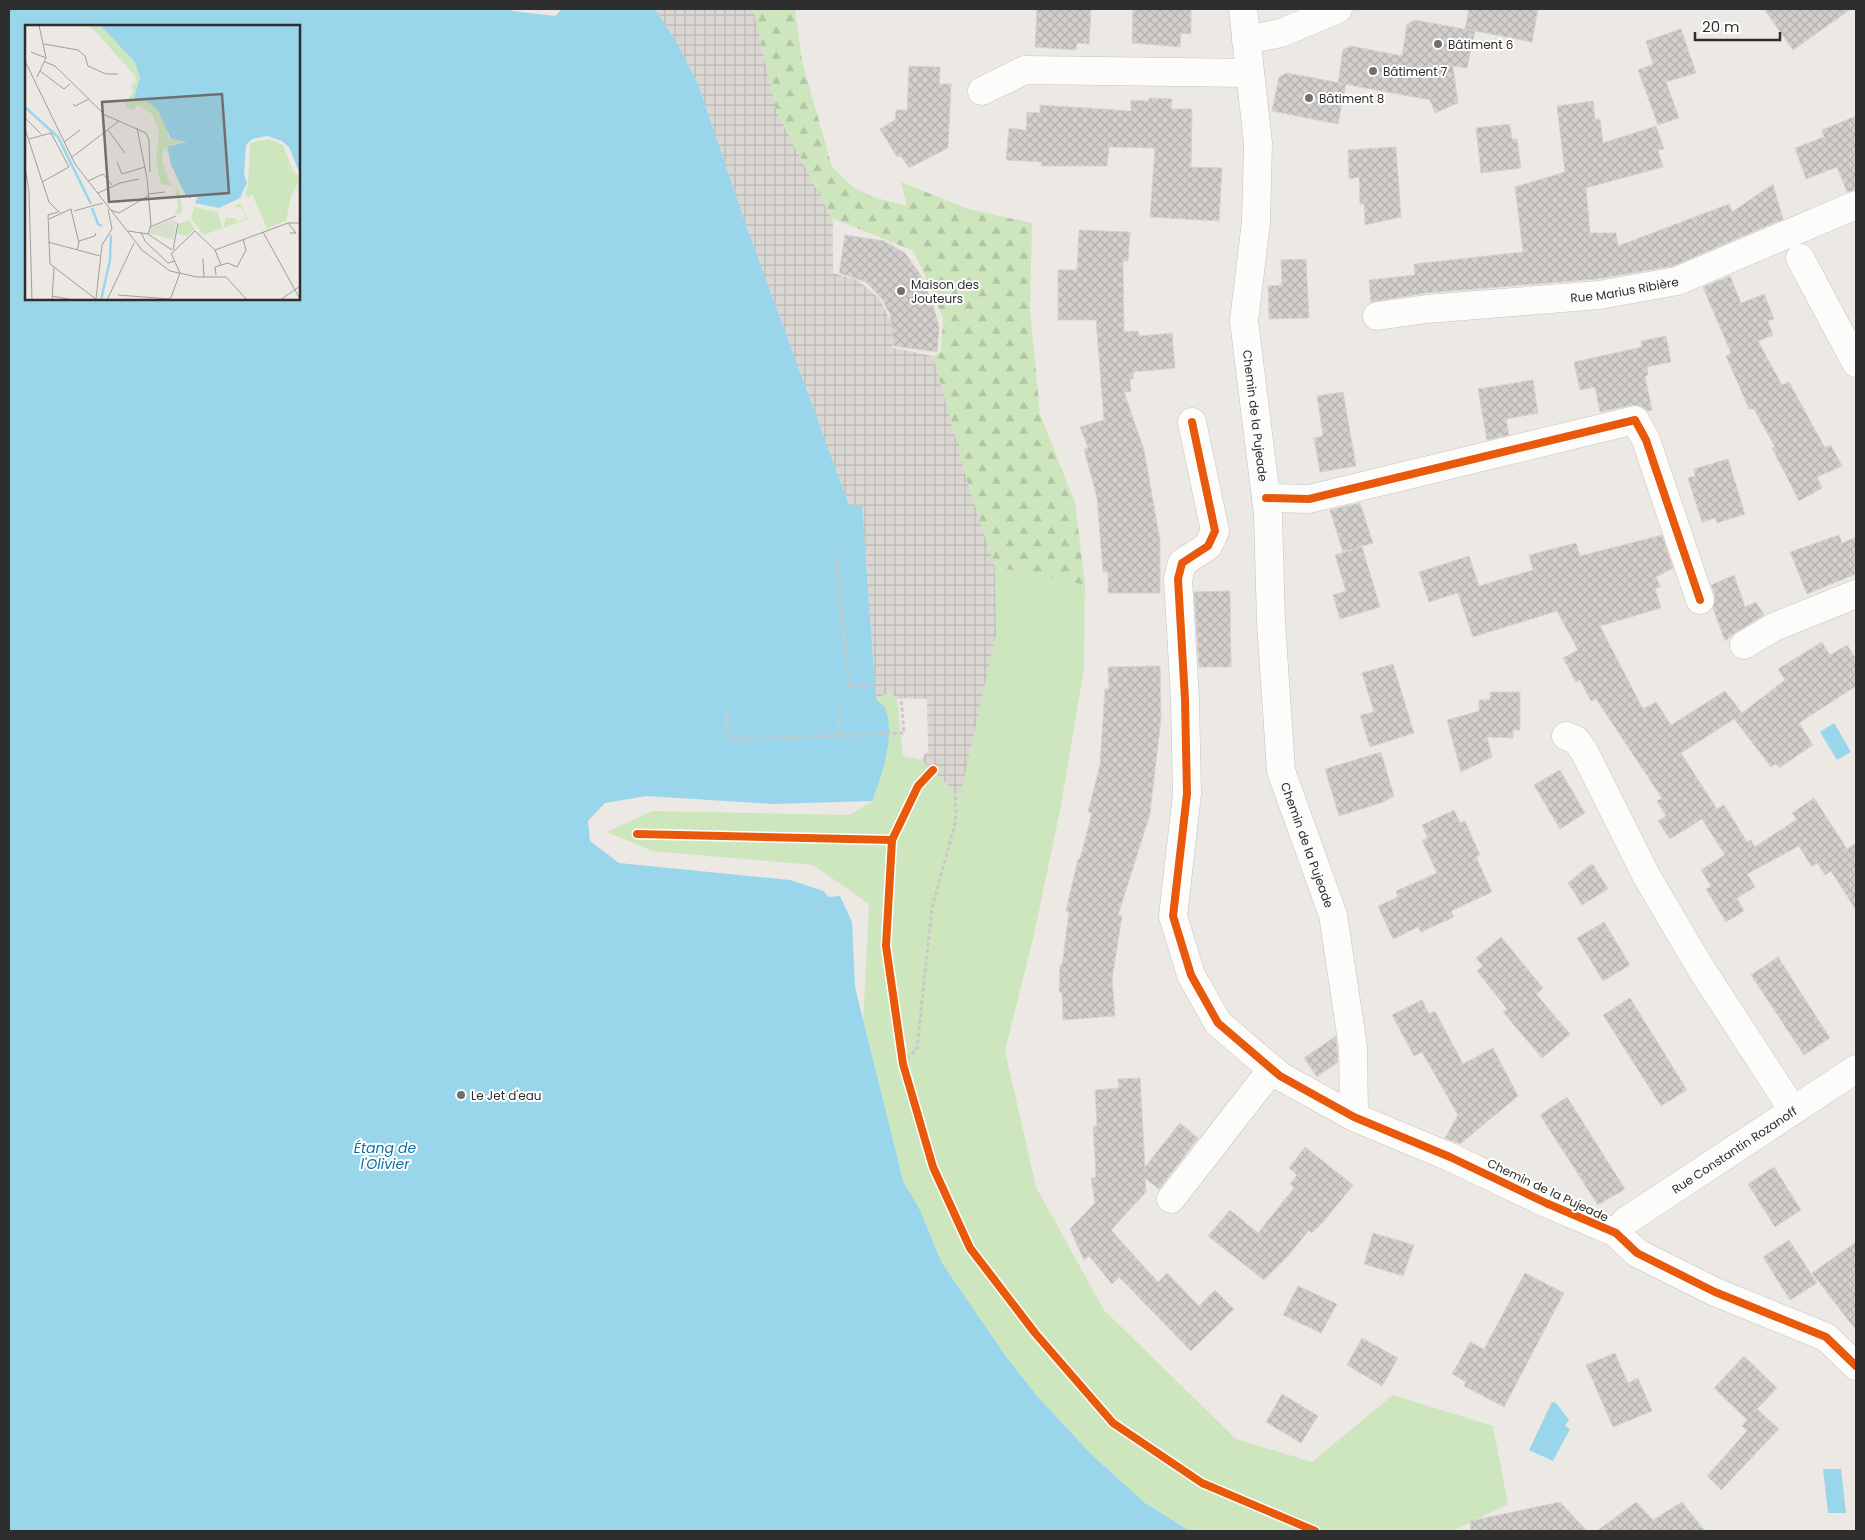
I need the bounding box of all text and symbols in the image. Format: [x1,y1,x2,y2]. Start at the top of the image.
scale bar [1695,10,1780,42]
text: 20 m [1702,16,1740,37]
inset map [25,25,300,300]
place label: Bâtiment 6 [1448,36,1513,53]
marker: Bâtiment 6 [1432,38,1444,50]
place label: Bâtiment 7 [1383,63,1448,80]
marker: Bâtiment 7 [1367,65,1379,77]
place label: Bâtiment 8 [1319,90,1384,107]
marker: Bâtiment 8 [1303,92,1315,104]
street label: Rue Marius Ribière [1570,272,1680,306]
place label: Maison des Jouteurs [911,276,979,307]
marker: Maison des Jouteurs [895,285,907,297]
street label: Chemin de la Pujeade [1239,349,1272,482]
street label: Chemin de la Pujeade [1277,780,1338,910]
place label: Le Jet d'eau [471,1087,541,1104]
marker: Le Jet d'eau [455,1089,467,1101]
street label: Rue Constantin Rozanoff [1668,1102,1800,1197]
water label: Étang de l'Olivier [354,1138,417,1174]
street label: Chemin de la Pujeade [1484,1154,1612,1226]

